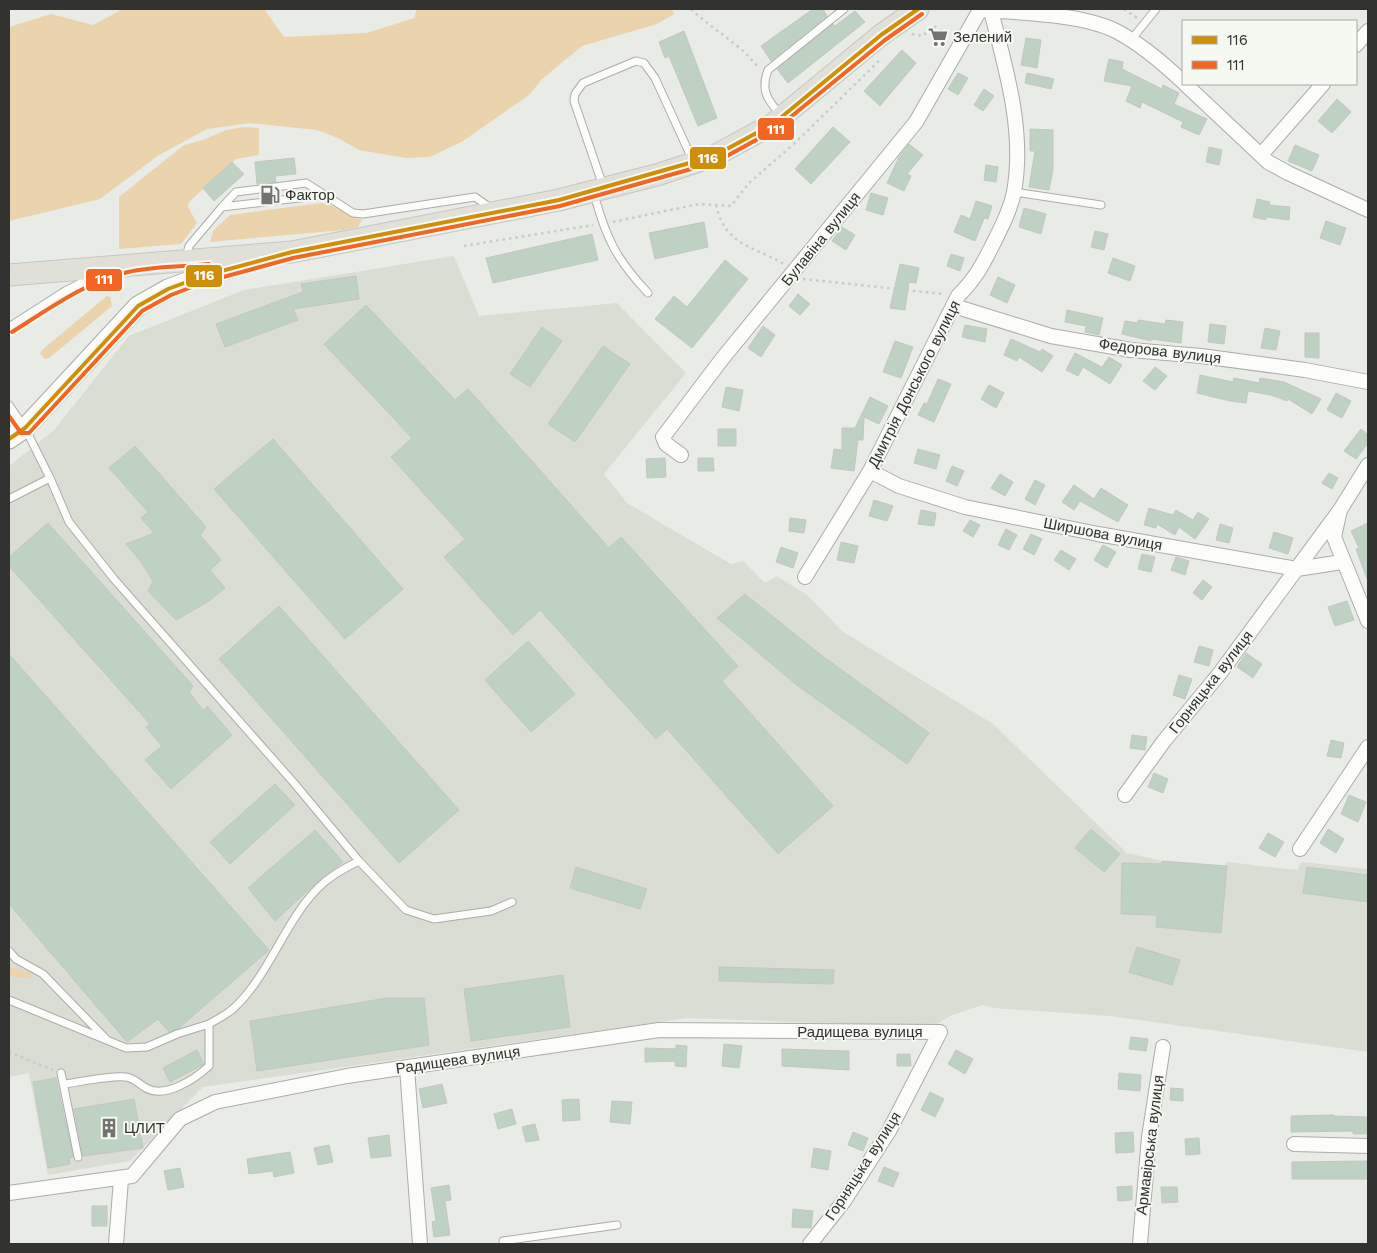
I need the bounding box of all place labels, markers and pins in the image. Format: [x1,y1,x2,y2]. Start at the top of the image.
supermarket icon: Зелений [927,26,949,48]
place label: Зелений [953,28,1012,46]
fuel station icon: Фактор [259,184,281,206]
place label: Фактор [285,186,335,204]
building icon: ЦЛИТ [98,1117,120,1139]
place label: ЦЛИТ [124,1119,165,1137]

